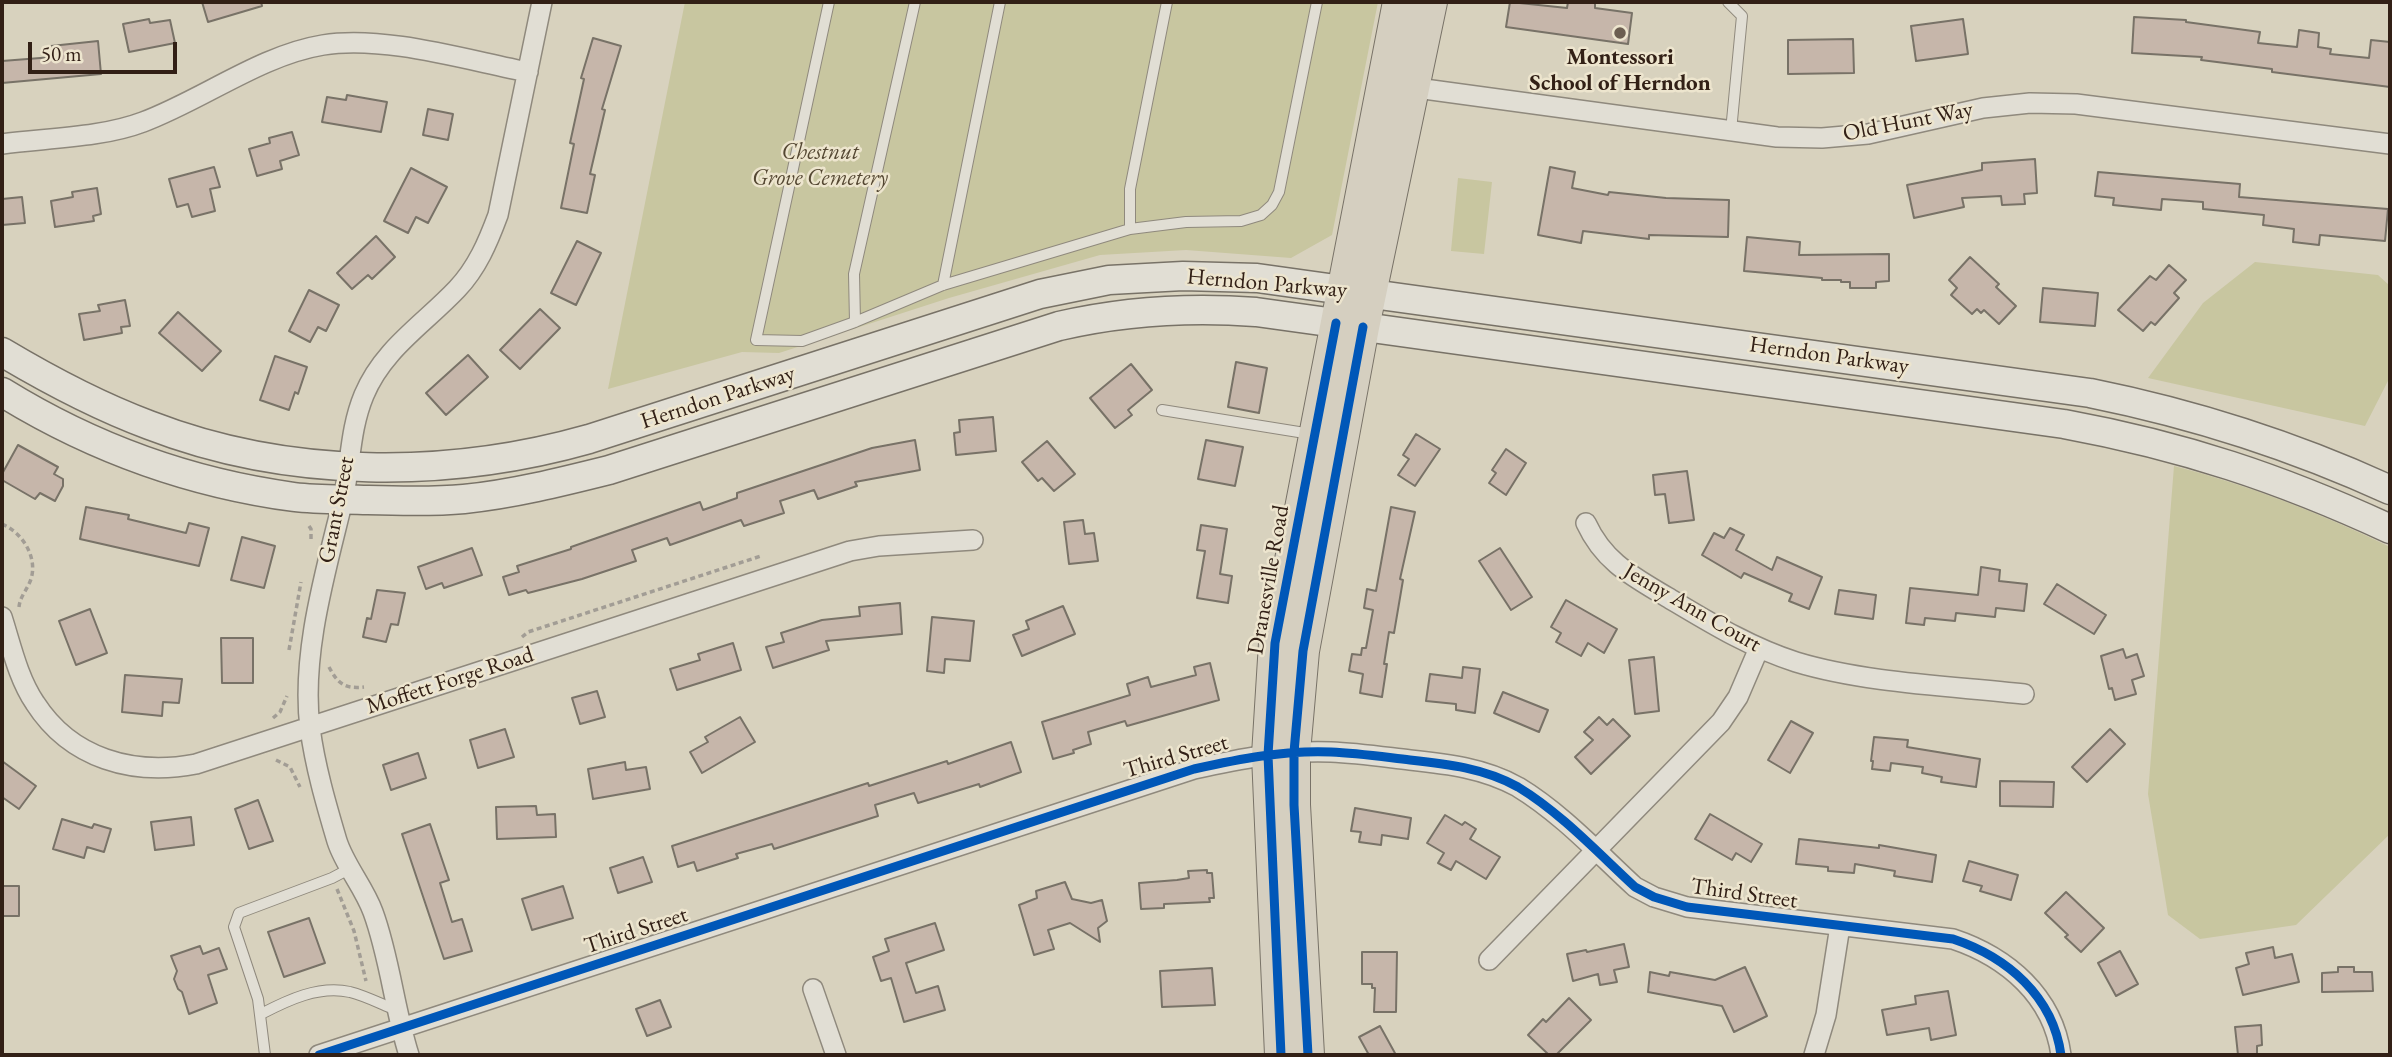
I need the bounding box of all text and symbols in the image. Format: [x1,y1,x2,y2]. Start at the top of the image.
marker: Montessori School of Herndon [1612,25,1628,41]
scale bar [32,28,180,72]
text: 50 m [41,40,82,67]
place label: Montessori School of Herndon [1529,44,1711,98]
street label: Old Hunt Way [1841,96,1975,148]
park label: Chestnut Grove Cemetery [752,139,888,193]
street label: Herndon Parkway [1186,263,1348,305]
street label: Herndon Parkway [1747,331,1911,381]
street label: Herndon Parkway [637,360,799,436]
street label: Grant Street [313,454,361,566]
street label: Dranesville Road [1242,503,1296,657]
street label: Jenny Ann Court [1618,557,1766,659]
street label: Moffett Forge Road [363,641,537,721]
street label: Third Street [1121,729,1231,785]
street label: Third Street [1689,873,1799,915]
street label: Third Street [581,901,691,961]

